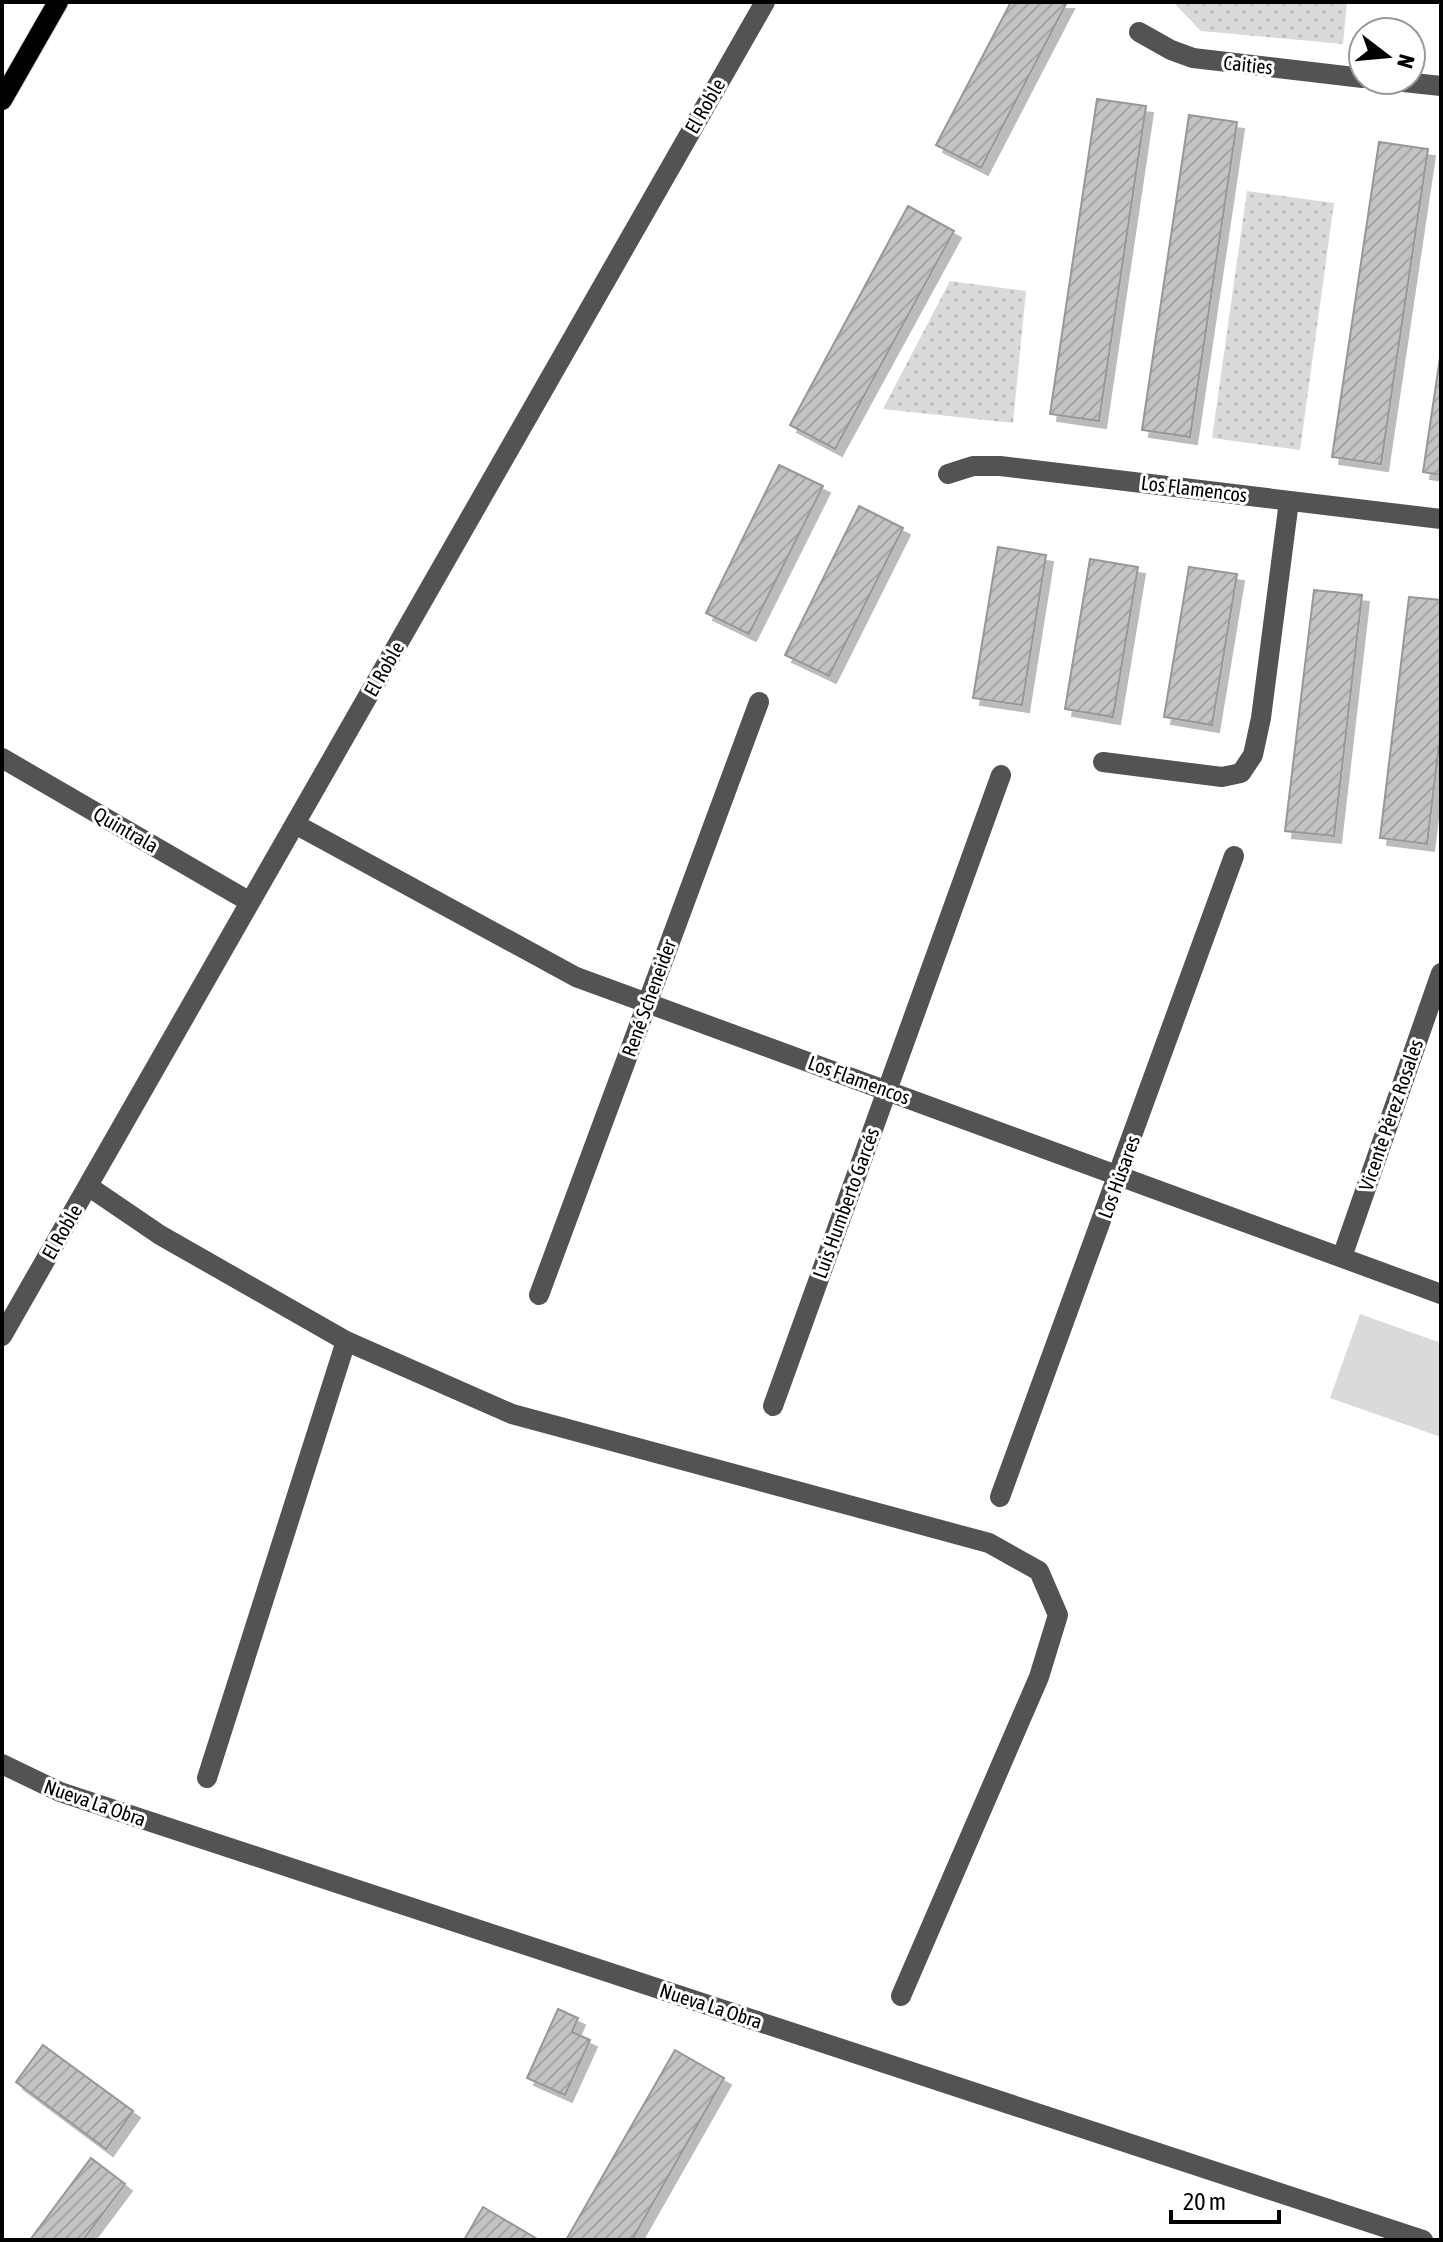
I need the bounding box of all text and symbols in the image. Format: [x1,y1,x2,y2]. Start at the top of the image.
north arrow [1347,16,1427,96]
street label: Caities [1222,50,1274,79]
text: N [1392,52,1421,71]
street label: El Roble [680,74,729,137]
street label: Los Flamencos [1140,471,1248,506]
street label: El Roble [359,637,408,700]
street label: Quintrala [90,802,163,857]
street label: René Scheneider [617,935,681,1060]
street label: Vicente Pérez Rosales [1354,1036,1427,1194]
street label: Los Flamencos [805,1050,913,1109]
street label: Luis Humberto Garcés [808,1124,883,1281]
street label: Los Húsares [1093,1132,1144,1221]
street label: El Roble [37,1200,86,1263]
street label: Nueva La Obra [41,1774,149,1831]
street label: Nueva La Obra [657,1978,765,2033]
scale bar [1171,2174,1279,2224]
text: 20 m [1183,2188,1226,2215]

